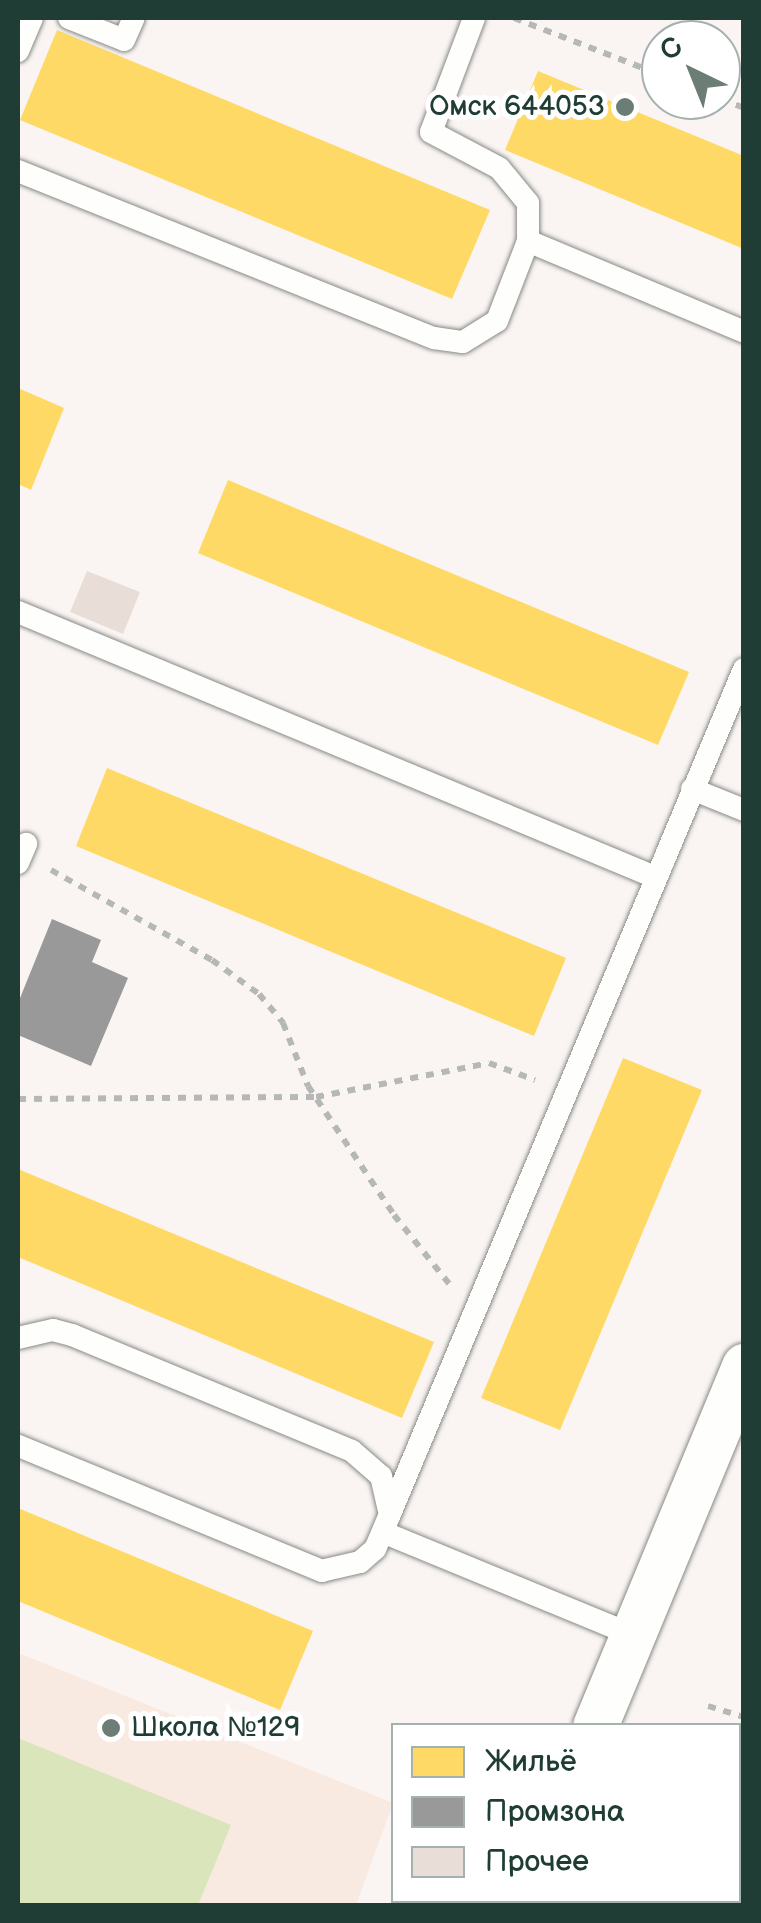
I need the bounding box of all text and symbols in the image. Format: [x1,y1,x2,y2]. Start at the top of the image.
north arrow [641,20,741,120]
text: С [653,30,690,68]
place label: Омск 644053 [429,90,605,124]
marker: Омск 644053 [614,96,636,118]
place label: Школа №129 [131,1711,300,1745]
marker: Школа №129 [100,1717,122,1739]
legend [391,1723,741,1903]
text: Жильё [485,1744,576,1780]
text: Промзона [485,1794,625,1830]
text: Прочее [485,1844,589,1880]

